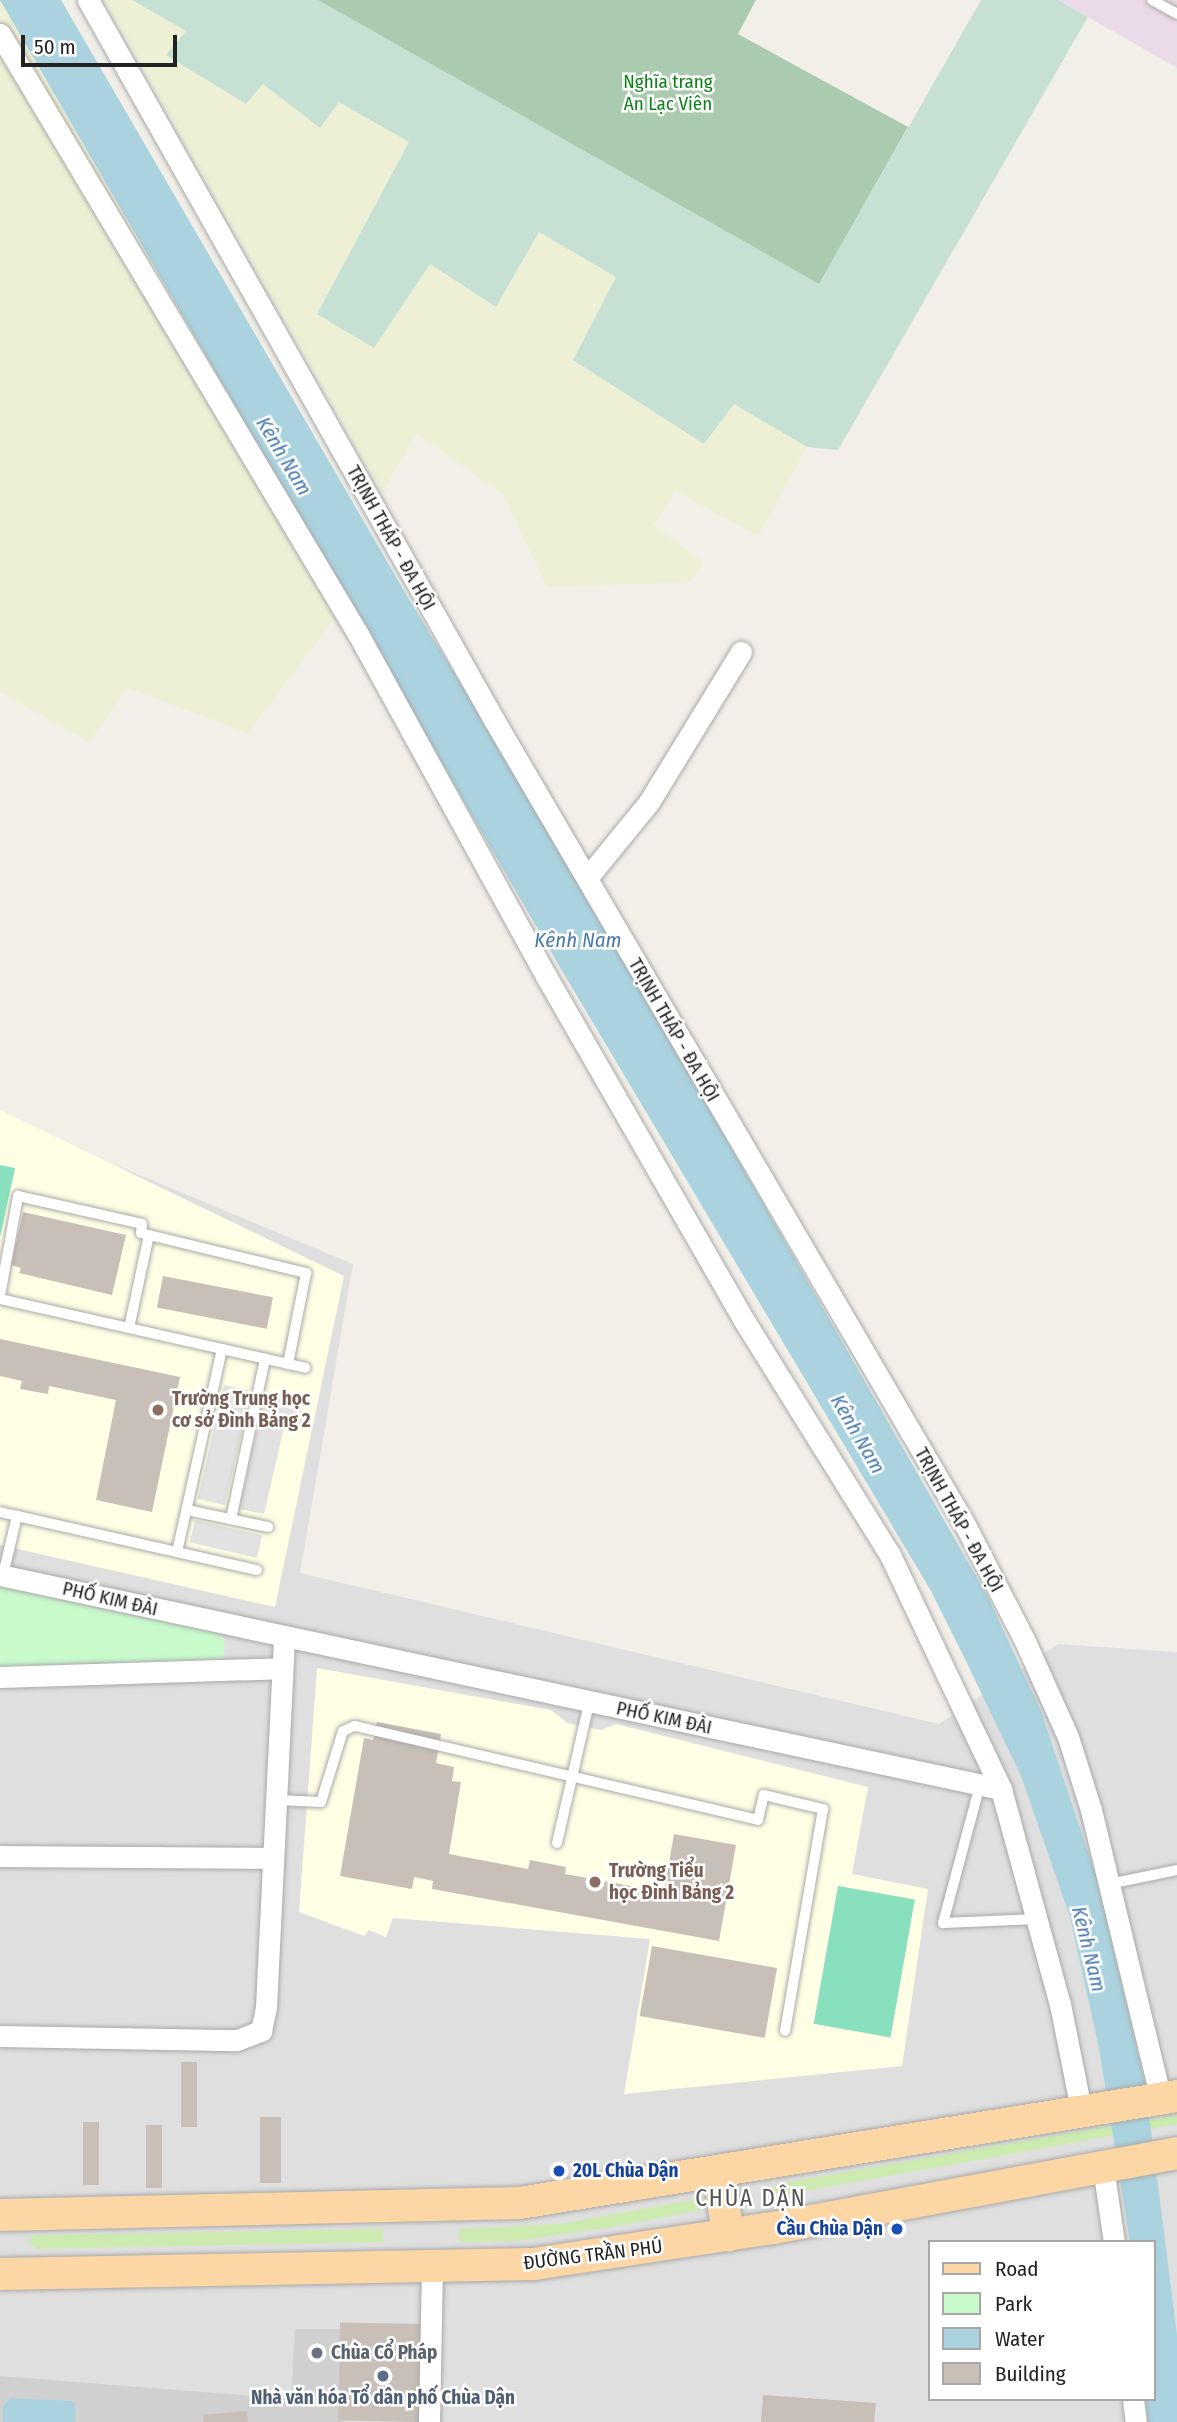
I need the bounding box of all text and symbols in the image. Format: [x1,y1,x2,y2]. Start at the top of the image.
scale bar [24,21,180,65]
text: 50 m [34,34,76,60]
park label: Nghĩa trang An Lạc Viên [623,71,713,115]
water label: Kênh Nam [251,412,317,500]
street label: TRỊNH THÁP - ĐA HỘI [342,462,440,614]
water label: Kênh Nam [534,927,622,953]
street label: TRỊNH THÁP - ĐA HỘI [624,954,724,1106]
place label: Trường Trung học cơ sở Đình Bảng 2 [172,1388,311,1432]
water label: Kênh Nam [825,1390,891,1478]
marker: Trường Trung học cơ sở Đình Bảng 2 [150,1402,166,1418]
street label: TRỊNH THÁP - ĐA HỘI [910,1444,1008,1596]
street label: PHỐ KIM ĐÀI [60,1577,160,1621]
street label: PHỐ KIM ĐÀI [614,1697,714,1739]
place label: Trường Tiểu học Đình Bảng 2 [609,1860,734,1904]
marker: Trường Tiểu học Đình Bảng 2 [587,1874,603,1890]
water label: Kênh Nam [1066,1904,1112,1994]
place label: 20L Chùa Dận [573,2160,678,2182]
marker: 20L Chùa Dận [551,2163,567,2179]
district label: CHÙA DẬN [696,2184,806,2212]
place label: Cầu Chùa Dận [776,2218,883,2240]
marker: Cầu Chùa Dận [889,2221,905,2237]
street label: ĐƯỜNG TRẦN PHÚ [522,2235,664,2275]
legend [928,2240,1156,2401]
text: Road [995,2256,1039,2282]
text: Park [995,2291,1032,2317]
text: Water [995,2326,1045,2352]
place label: Chùa Cổ Pháp [331,2342,437,2364]
marker: Chùa Cổ Pháp [309,2345,325,2361]
text: Building [995,2361,1066,2387]
marker: Nhà văn hóa Tổ dân phố Chùa Dận [375,2368,391,2384]
place label: Nhà văn hóa Tổ dân phố Chùa Dận [251,2387,515,2409]

